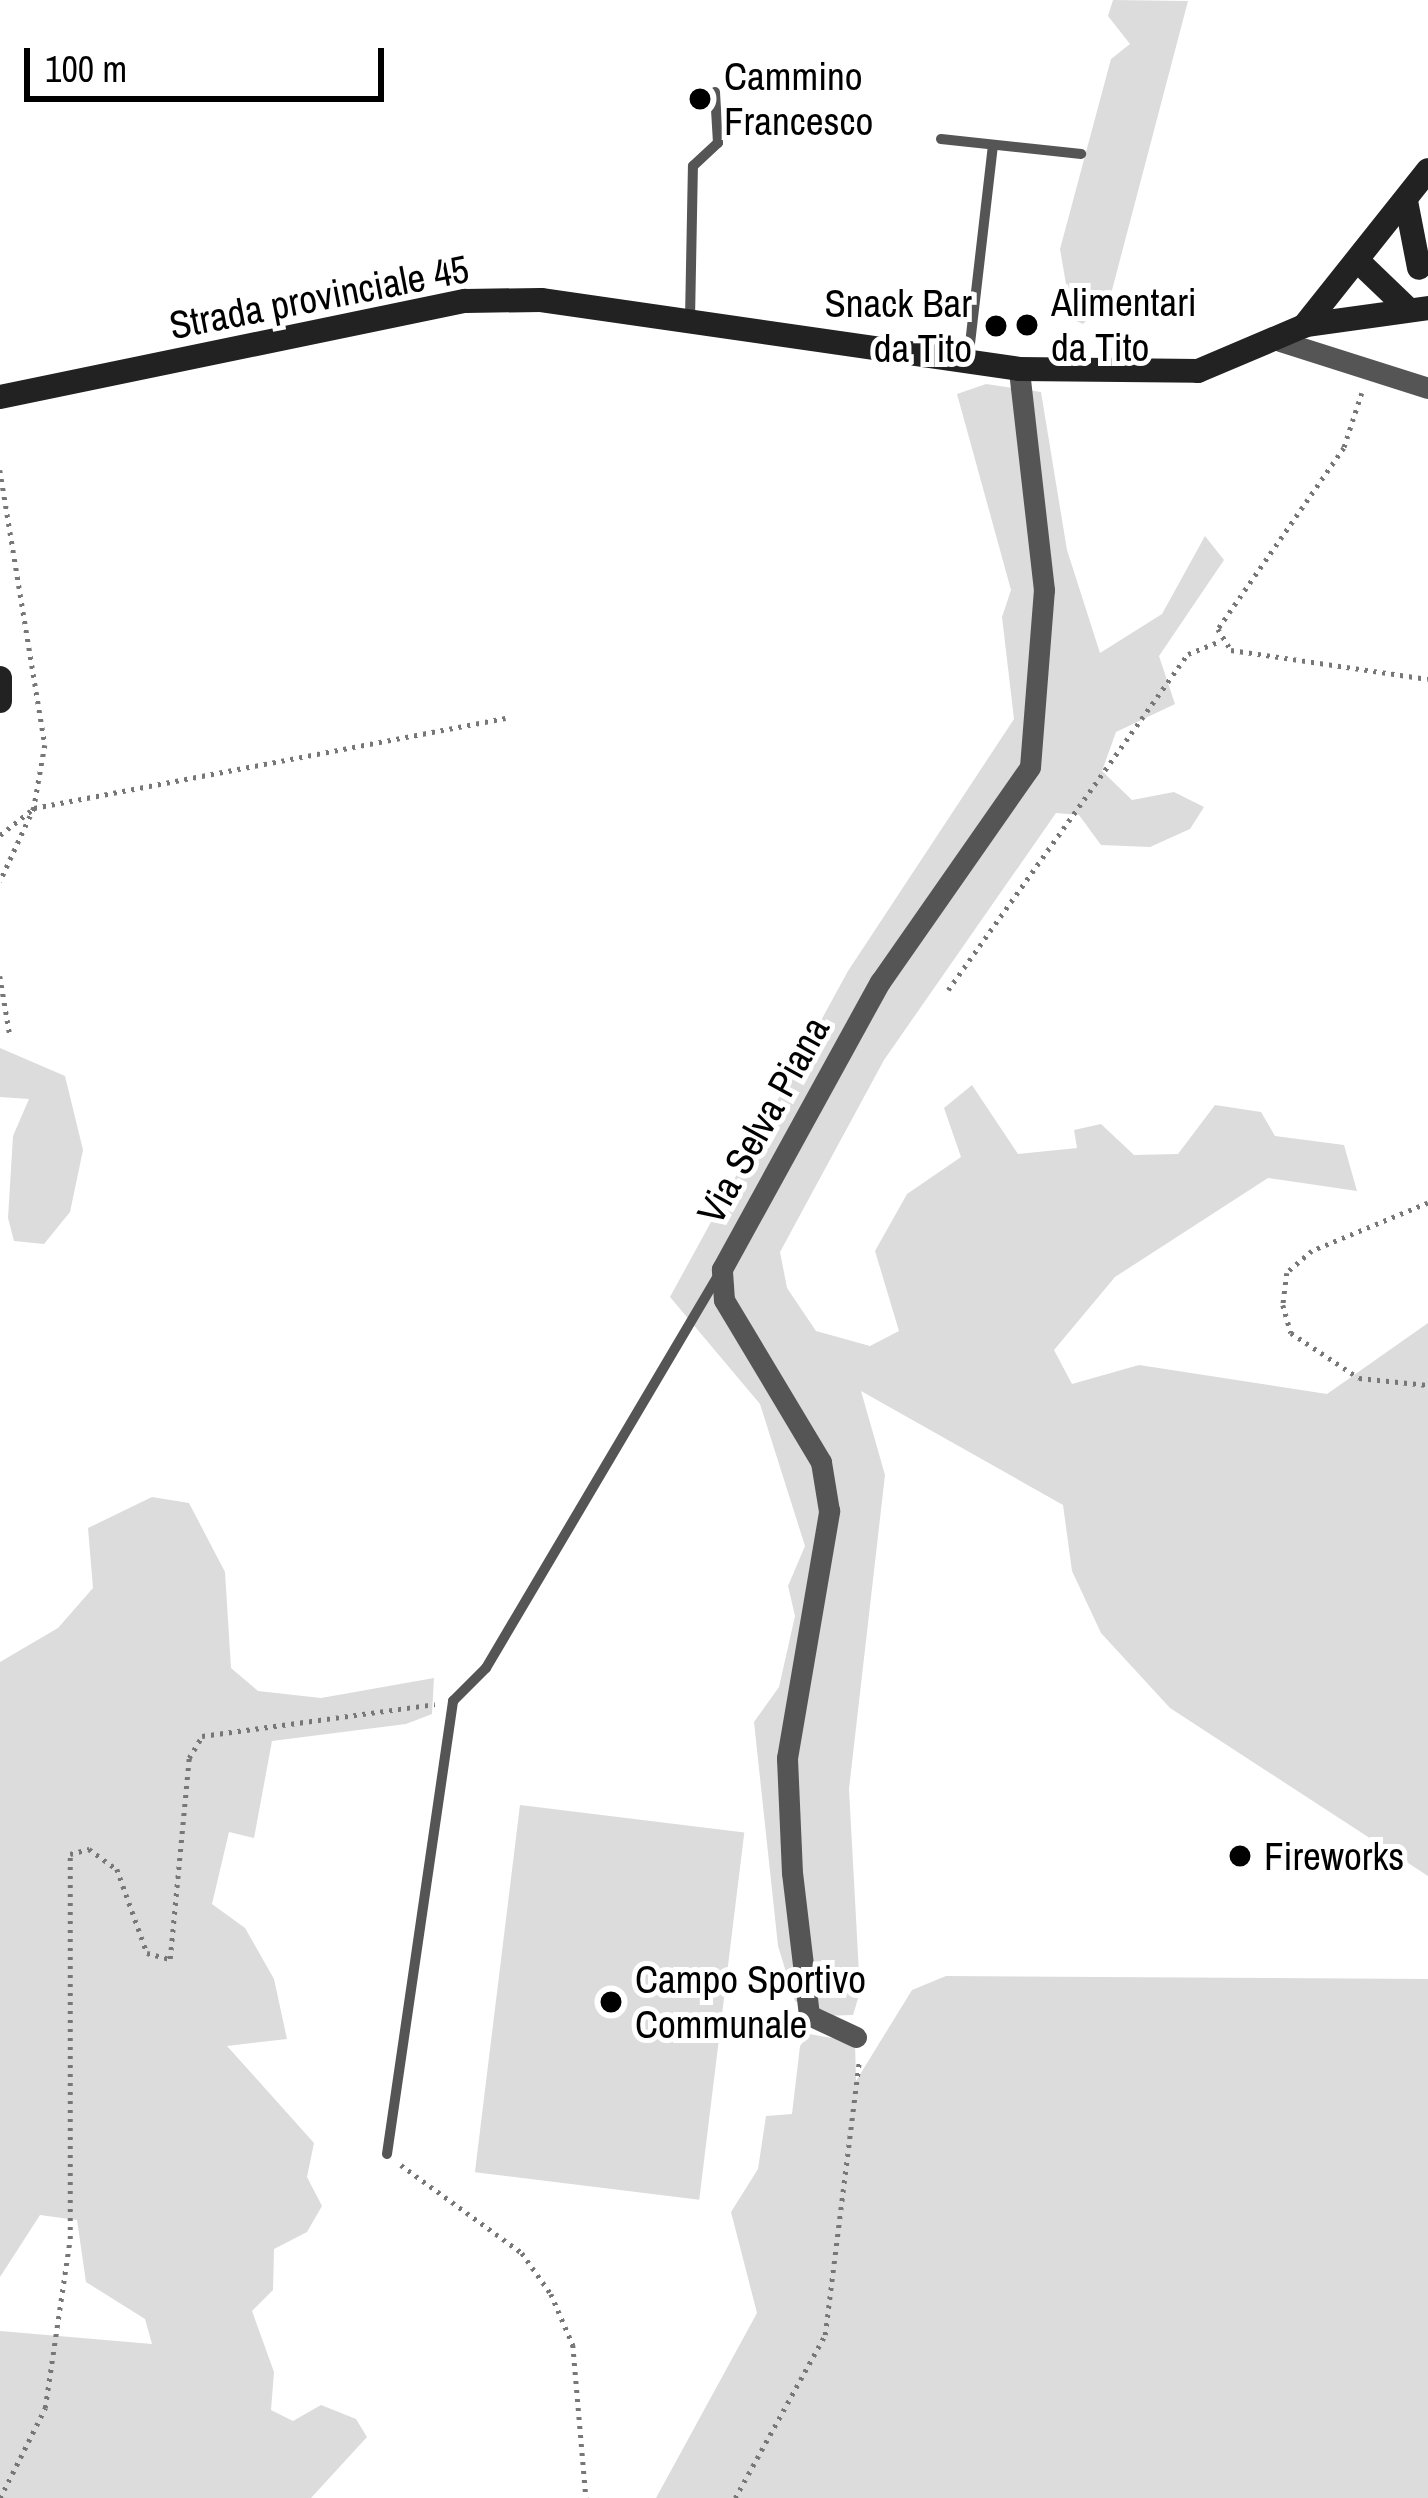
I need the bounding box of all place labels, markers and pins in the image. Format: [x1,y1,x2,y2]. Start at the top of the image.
place label: Cammino Francesco [724,54,873,145]
marker: Cammino Francesco [687,86,713,112]
place label: Alimentari da Tito [1051,280,1197,371]
place label: Snack Bar da Tito [824,281,972,372]
marker: Alimentari da Tito [1014,312,1040,338]
marker: Snack Bar da Tito [983,313,1009,339]
place label: Fireworks [1264,1833,1404,1879]
marker: Fireworks [1227,1843,1253,1869]
place label: Campo Sportivo Communale [635,1957,866,2048]
marker: Campo Sportivo Communale [598,1989,624,2015]

